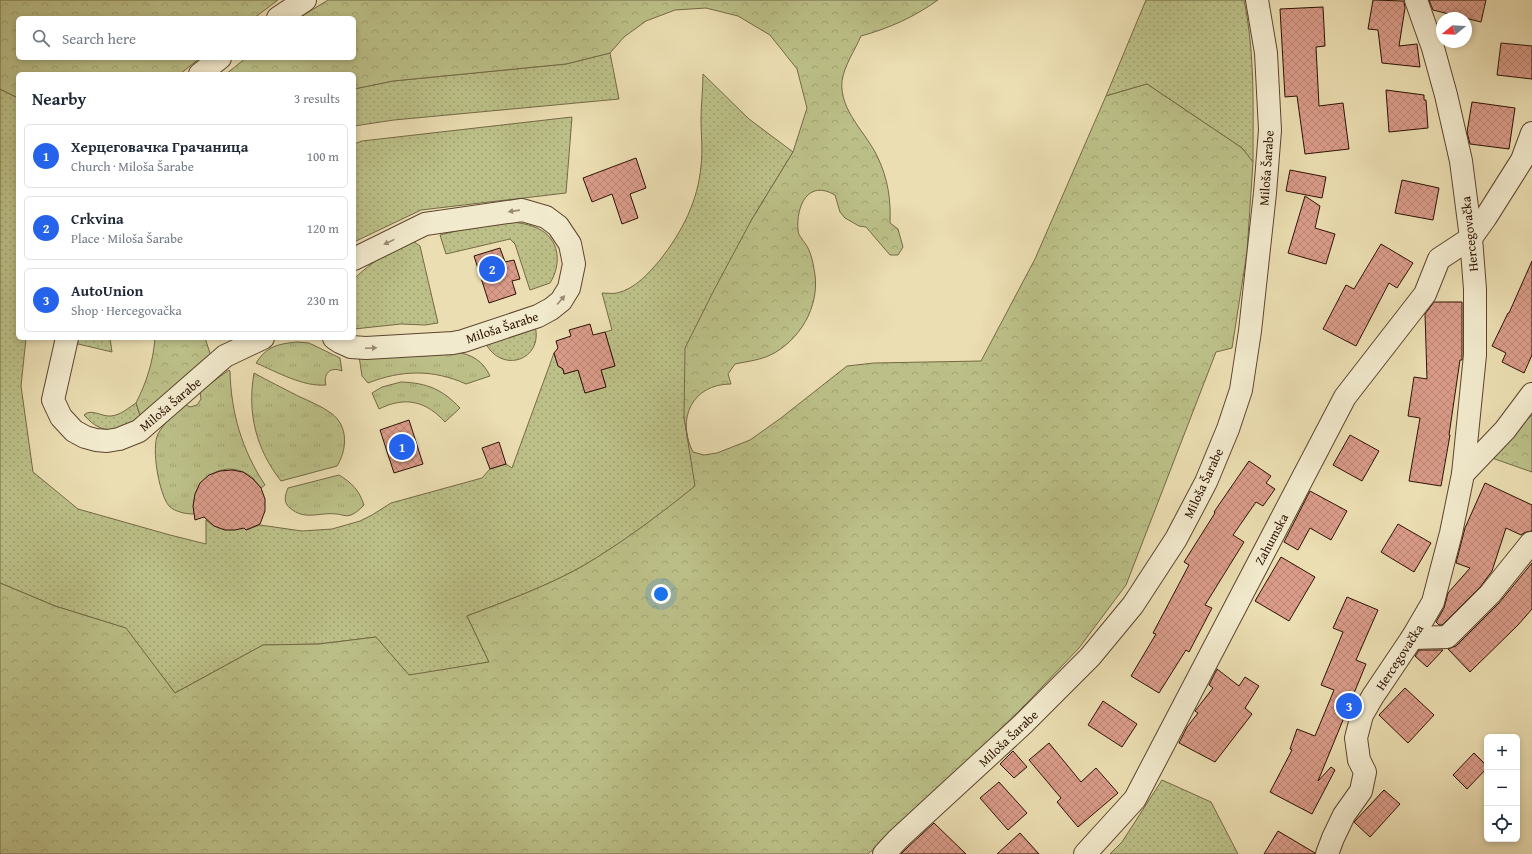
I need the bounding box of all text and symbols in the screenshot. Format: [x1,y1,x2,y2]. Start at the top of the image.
north arrow [1436,12,1472,48]
search box [16,16,356,60]
icon: search [30,27,52,49]
text: Search here [62,28,136,49]
text: Nearby [32,86,86,111]
text: 3 results [294,89,340,108]
street label: Miloša Šarabe [1254,130,1279,206]
text: Херцеговачка Грачаница [71,136,248,157]
text: 1 [43,147,49,166]
text: 100 m [307,147,339,166]
text: Church · Miloša Šarabe [71,157,194,176]
street label: Hercegovačka [1456,195,1483,272]
text: Crkvina [71,208,124,229]
one-way arrow [508,208,520,214]
text: 2 [43,219,49,238]
text: 120 m [307,219,339,238]
text: Place · Miloša Šarabe [71,229,183,248]
one-way arrow [383,239,394,245]
pin: 2 [479,254,505,284]
text: AutoUnion [71,280,143,301]
text: 3 [43,291,49,310]
text: 230 m [307,291,339,310]
one-way arrow [556,295,565,305]
text: Shop · Hercegovačka [71,301,182,320]
street label: Miloša Šarabe [463,307,541,348]
one-way arrow [365,345,378,351]
street label: Miloša Šarabe [135,373,205,436]
pin: 1 [389,432,415,462]
street label: Miloša Šarabe [1179,445,1228,521]
street label: Zahumska [1250,509,1293,568]
your location [651,584,671,604]
street label: Hercegovačka [1371,620,1428,694]
pin: 3 [1336,691,1362,721]
street label: Miloša Šarabe [974,706,1042,771]
map controls [1484,734,1520,842]
button: + [1484,734,1520,770]
button: − [1484,770,1520,806]
button: locate [1484,806,1520,842]

